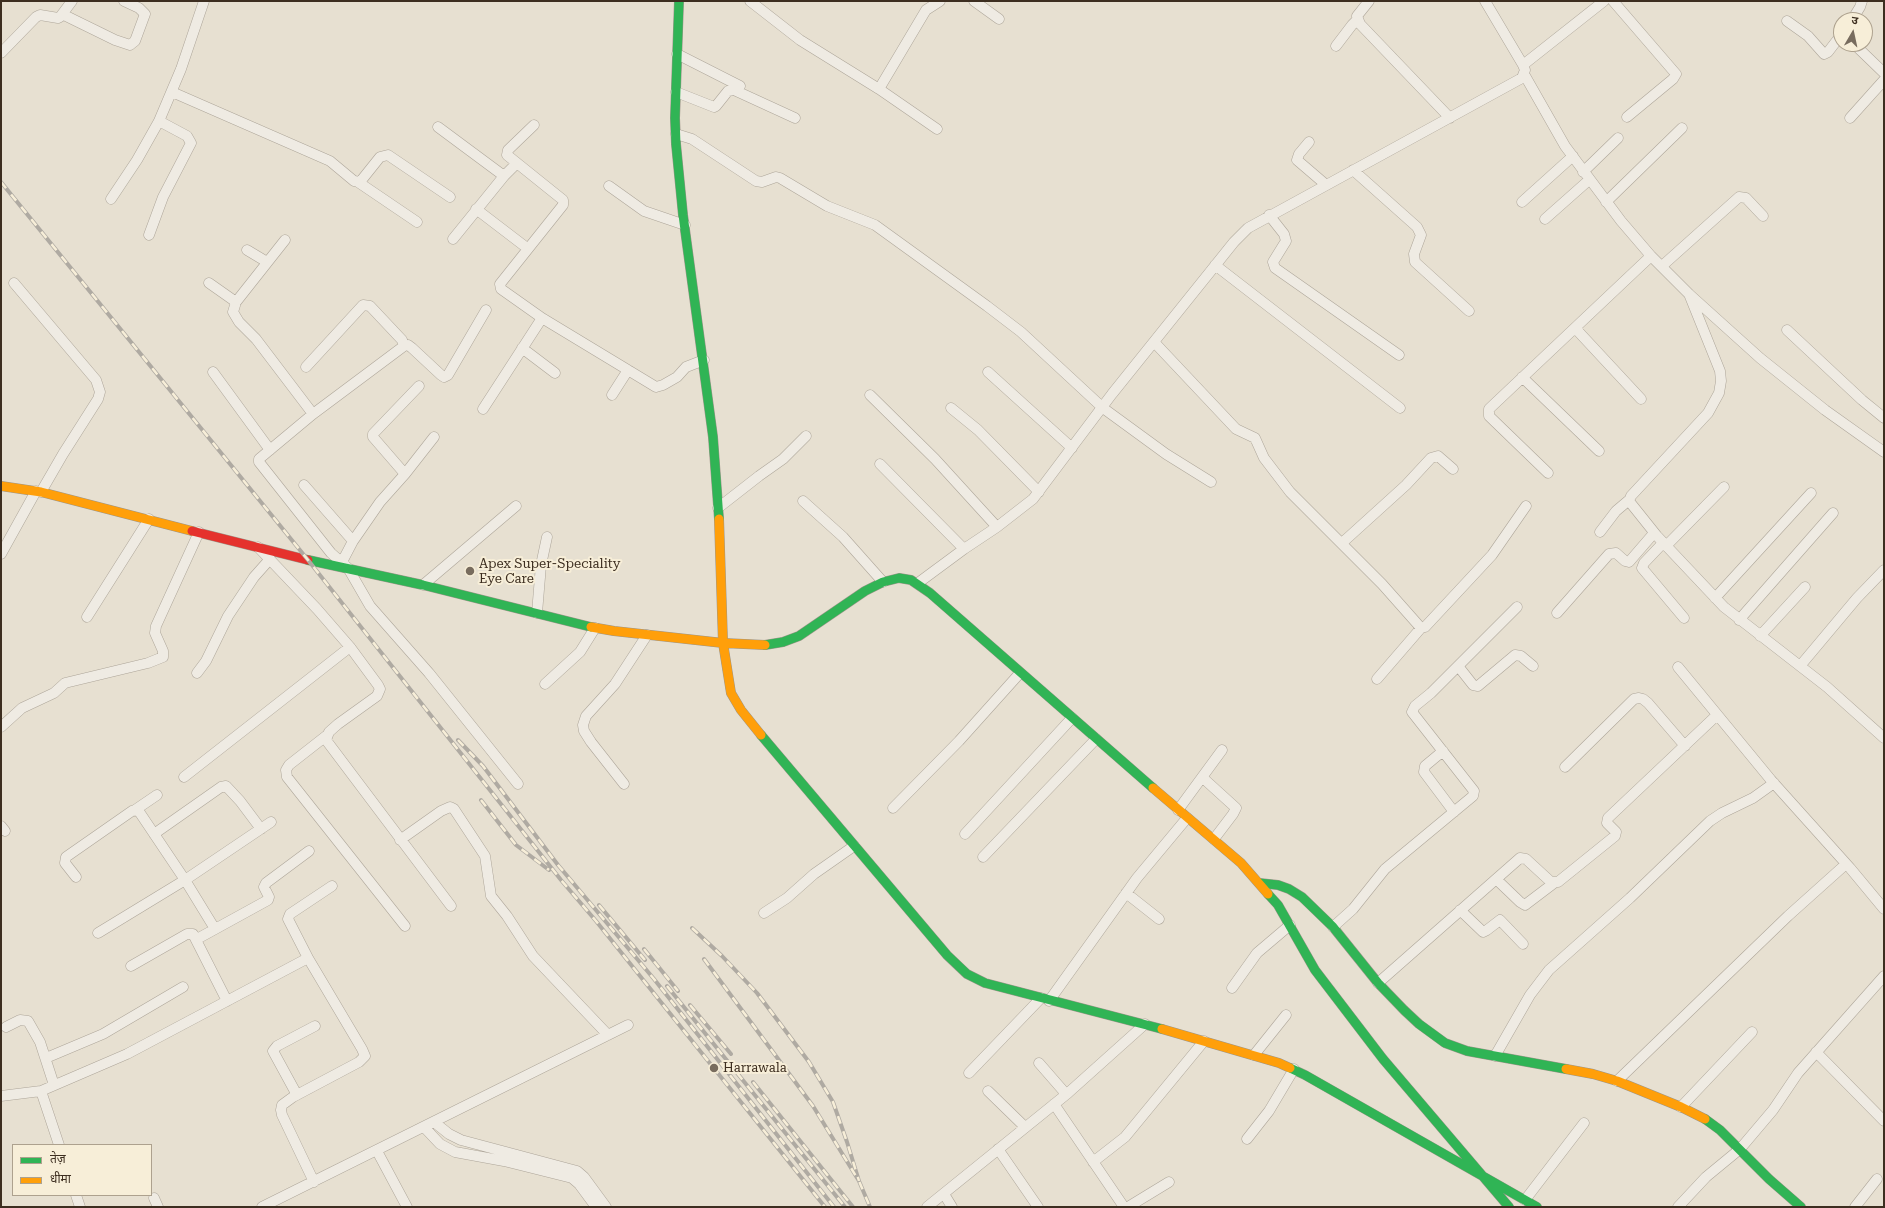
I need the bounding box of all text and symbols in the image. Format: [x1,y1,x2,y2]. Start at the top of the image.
north arrow [1833,12,1873,52]
text: उ [1851,14,1859,28]
place label: Apex Super-Speciality Eye Care [479,556,620,587]
marker: Apex Super-Speciality Eye Care [464,565,476,577]
place label: Harrawala [723,1060,787,1076]
marker: Harrawala [708,1062,720,1074]
legend [12,1144,152,1196]
text: तेज़ [50,1152,66,1166]
text: धीमा [50,1172,71,1186]

